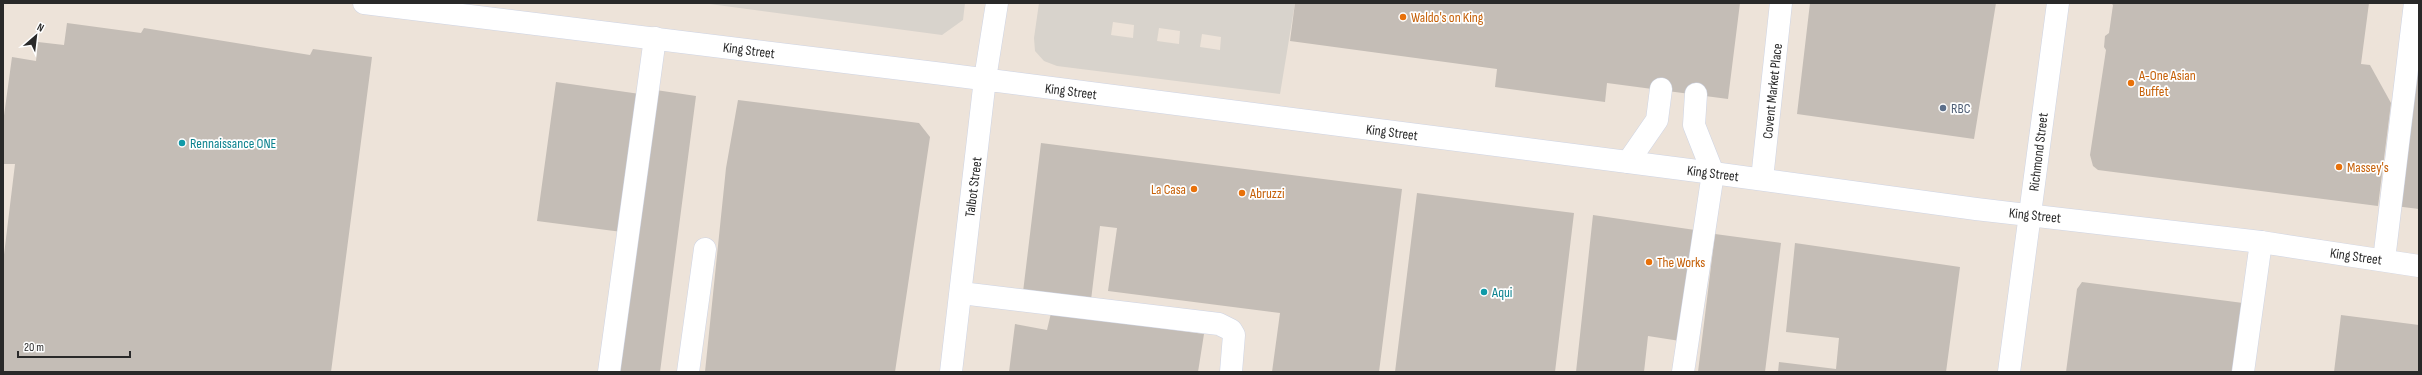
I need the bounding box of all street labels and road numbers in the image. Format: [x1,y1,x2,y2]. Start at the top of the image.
street label: King Street [722,39,776,62]
street label: Covent Market Place [1759,42,1786,140]
street label: King Street [1044,80,1098,103]
street label: Richmond Street [2025,112,2052,192]
street label: King Street [1365,121,1419,144]
street label: Talbot Street [961,156,986,218]
street label: King Street [1686,162,1740,185]
street label: King Street [2008,204,2062,227]
street label: King Street [2329,244,2383,269]

